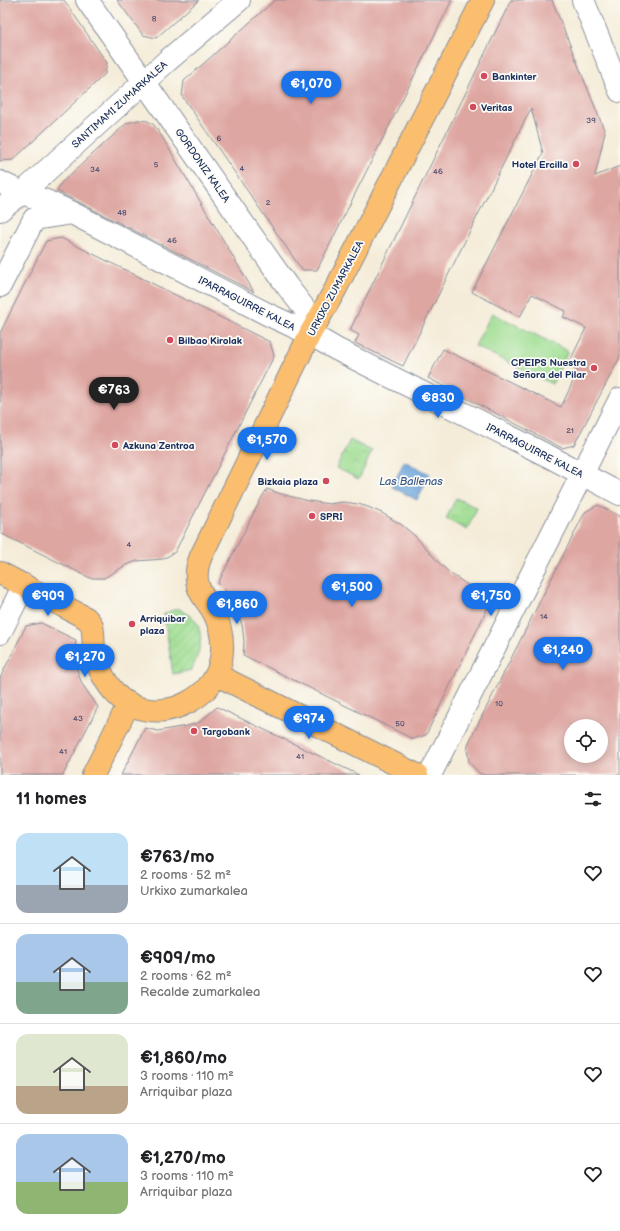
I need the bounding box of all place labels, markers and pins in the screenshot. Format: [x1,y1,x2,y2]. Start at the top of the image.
pin: €1,070 [278,71,344,105]
marker: Bankinter [479,71,489,81]
place label: Bankinter [492,71,538,83]
marker: Veritas [468,102,478,112]
place label: Veritas [481,102,513,114]
place label: Hotel Ercilla [512,159,568,171]
marker: Hotel Ercilla [571,159,581,169]
marker: Bilbao Kirolak [165,335,175,345]
place label: Bilbao Kirolak [178,335,243,347]
place label: CPEIPS Nuestra Señora del Pilar [511,357,587,381]
marker: CPEIPS Nuestra Señora del Pilar [589,363,599,373]
pin: €763 [90,377,138,411]
pin: €830 [414,385,462,419]
pin: €1,570 [234,427,300,461]
marker: Azkuna Zentroa [110,440,120,450]
place label: Azkuna Zentroa [122,440,195,452]
place label: Bizkaia plaza [258,476,318,488]
marker: Bizkaia plaza [321,476,331,486]
marker: SPRI [307,511,317,521]
place label: SPRI [320,511,343,523]
pin: €1,500 [319,574,385,608]
pin: €909 [24,583,72,617]
pin: €1,750 [458,583,524,617]
pin: €1,860 [204,591,270,625]
place label: Arriquibar plaza [139,613,187,637]
marker: Arriquibar plaza [127,619,137,629]
pin: €1,240 [530,637,596,671]
pin: €1,270 [52,644,118,678]
pin: €974 [285,706,333,740]
marker: Targobank [189,726,199,736]
place label: Targobank [202,726,251,738]

